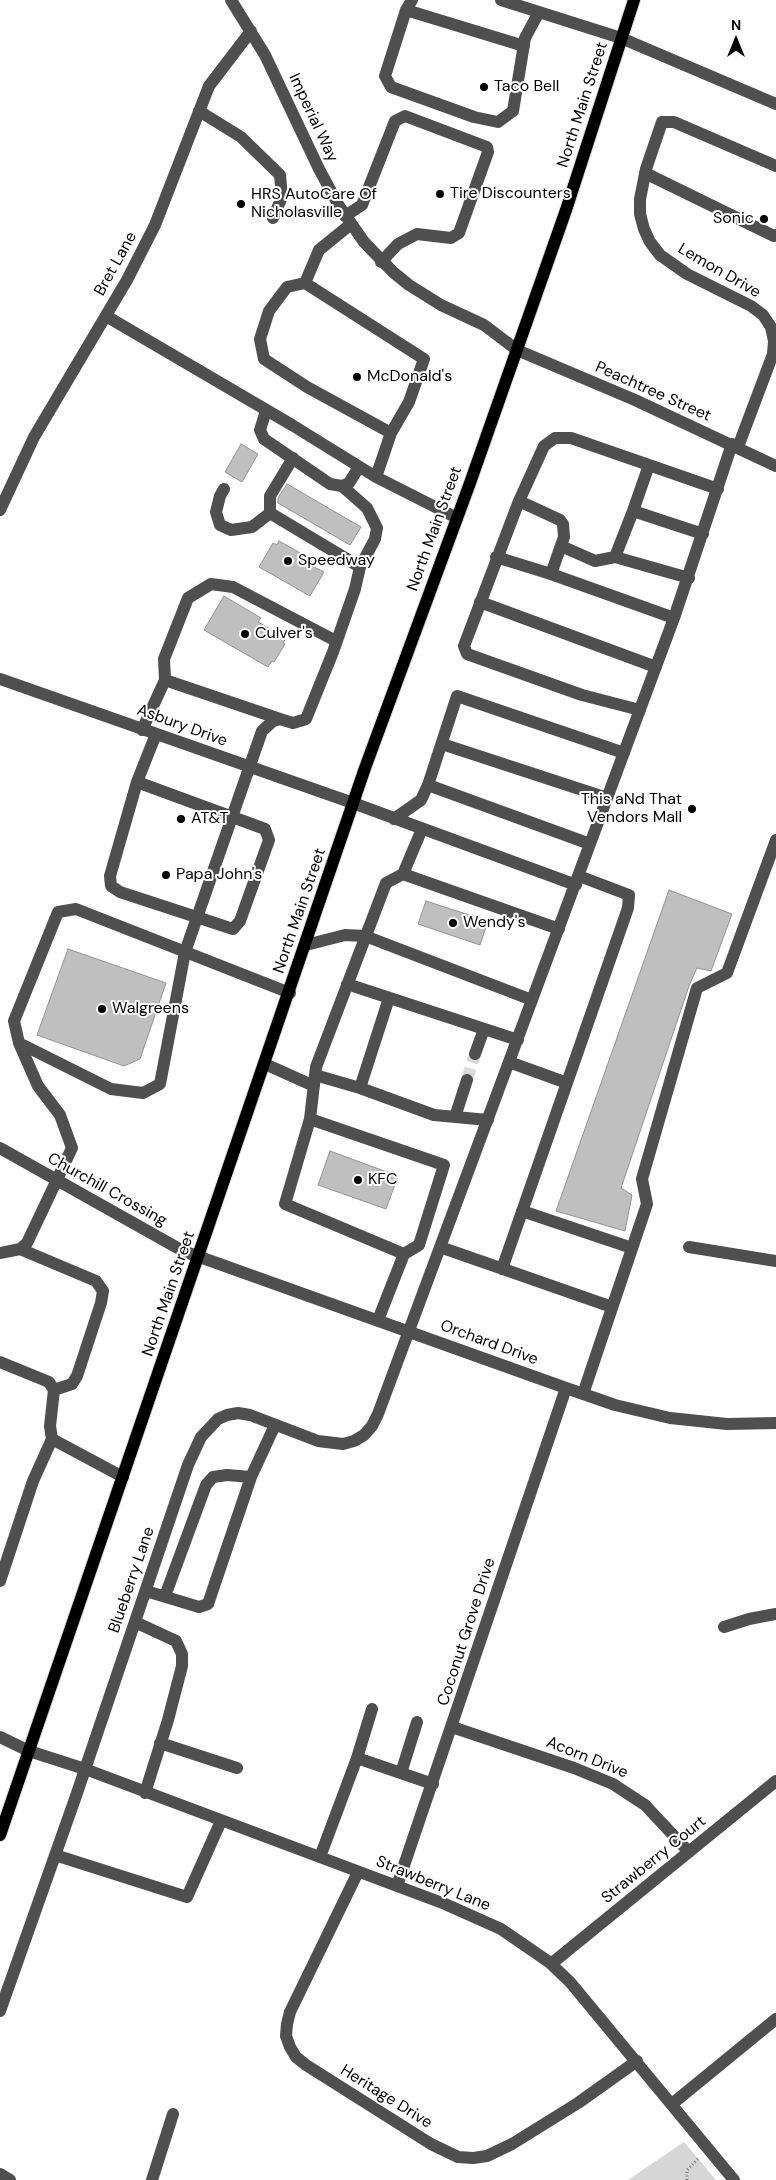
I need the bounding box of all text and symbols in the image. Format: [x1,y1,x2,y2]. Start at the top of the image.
north arrow [711,15,761,65]
text: N [731,16,741,34]
street label: North Main Street [554,40,612,170]
street label: Imperial Way [284,71,342,165]
place label: Taco Bell [494,77,559,97]
marker: Taco Bell [478,81,490,93]
place label: Tire Discounters [450,184,571,204]
place label: HRS AutoCare Of Nicholasville [251,185,377,223]
marker: Tire Discounters [434,188,446,200]
marker: HRS AutoCare Of Nicholasville [235,198,247,210]
place label: Sonic [713,209,754,229]
marker: Sonic [758,213,770,225]
street label: Bret Lane [91,229,141,299]
street label: Lemon Drive [674,240,764,302]
street label: Peachtree Street [592,358,714,426]
place label: McDonald's [367,367,452,387]
marker: McDonald's [351,371,363,383]
street label: North Main Street [404,464,466,594]
place label: Speedway [298,551,375,571]
marker: Speedway [282,555,294,567]
place label: Culver's [255,624,313,644]
marker: Culver's [239,628,251,640]
street label: Asbury Drive [134,701,230,751]
place label: This aNd That Vendors Mall [581,790,682,828]
marker: This aNd That Vendors Mall [686,803,698,815]
place label: AT&T [191,809,229,829]
marker: AT&T [175,813,187,825]
street label: North Main Street [270,846,330,976]
place label: Papa John's [176,865,262,885]
marker: Papa John's [160,869,172,881]
place label: Wendy's [463,913,525,933]
marker: Wendy's [447,917,459,929]
place label: Walgreens [112,999,189,1019]
marker: Walgreens [96,1003,108,1015]
street label: Churchill Crossing [44,1149,170,1231]
place label: KFC [368,1170,397,1190]
marker: KFC [352,1174,364,1186]
street label: North Main Street [139,1229,199,1359]
street label: Orchard Drive [437,1316,541,1370]
street label: Blueberry Lane [105,1524,159,1636]
street label: Coconut Grove Drive [434,1556,500,1708]
street label: Acorn Drive [543,1733,631,1783]
street label: Strawberry Court [598,1812,710,1908]
street label: Strawberry Lane [373,1852,493,1916]
street label: Heritage Drive [337,2061,435,2133]

